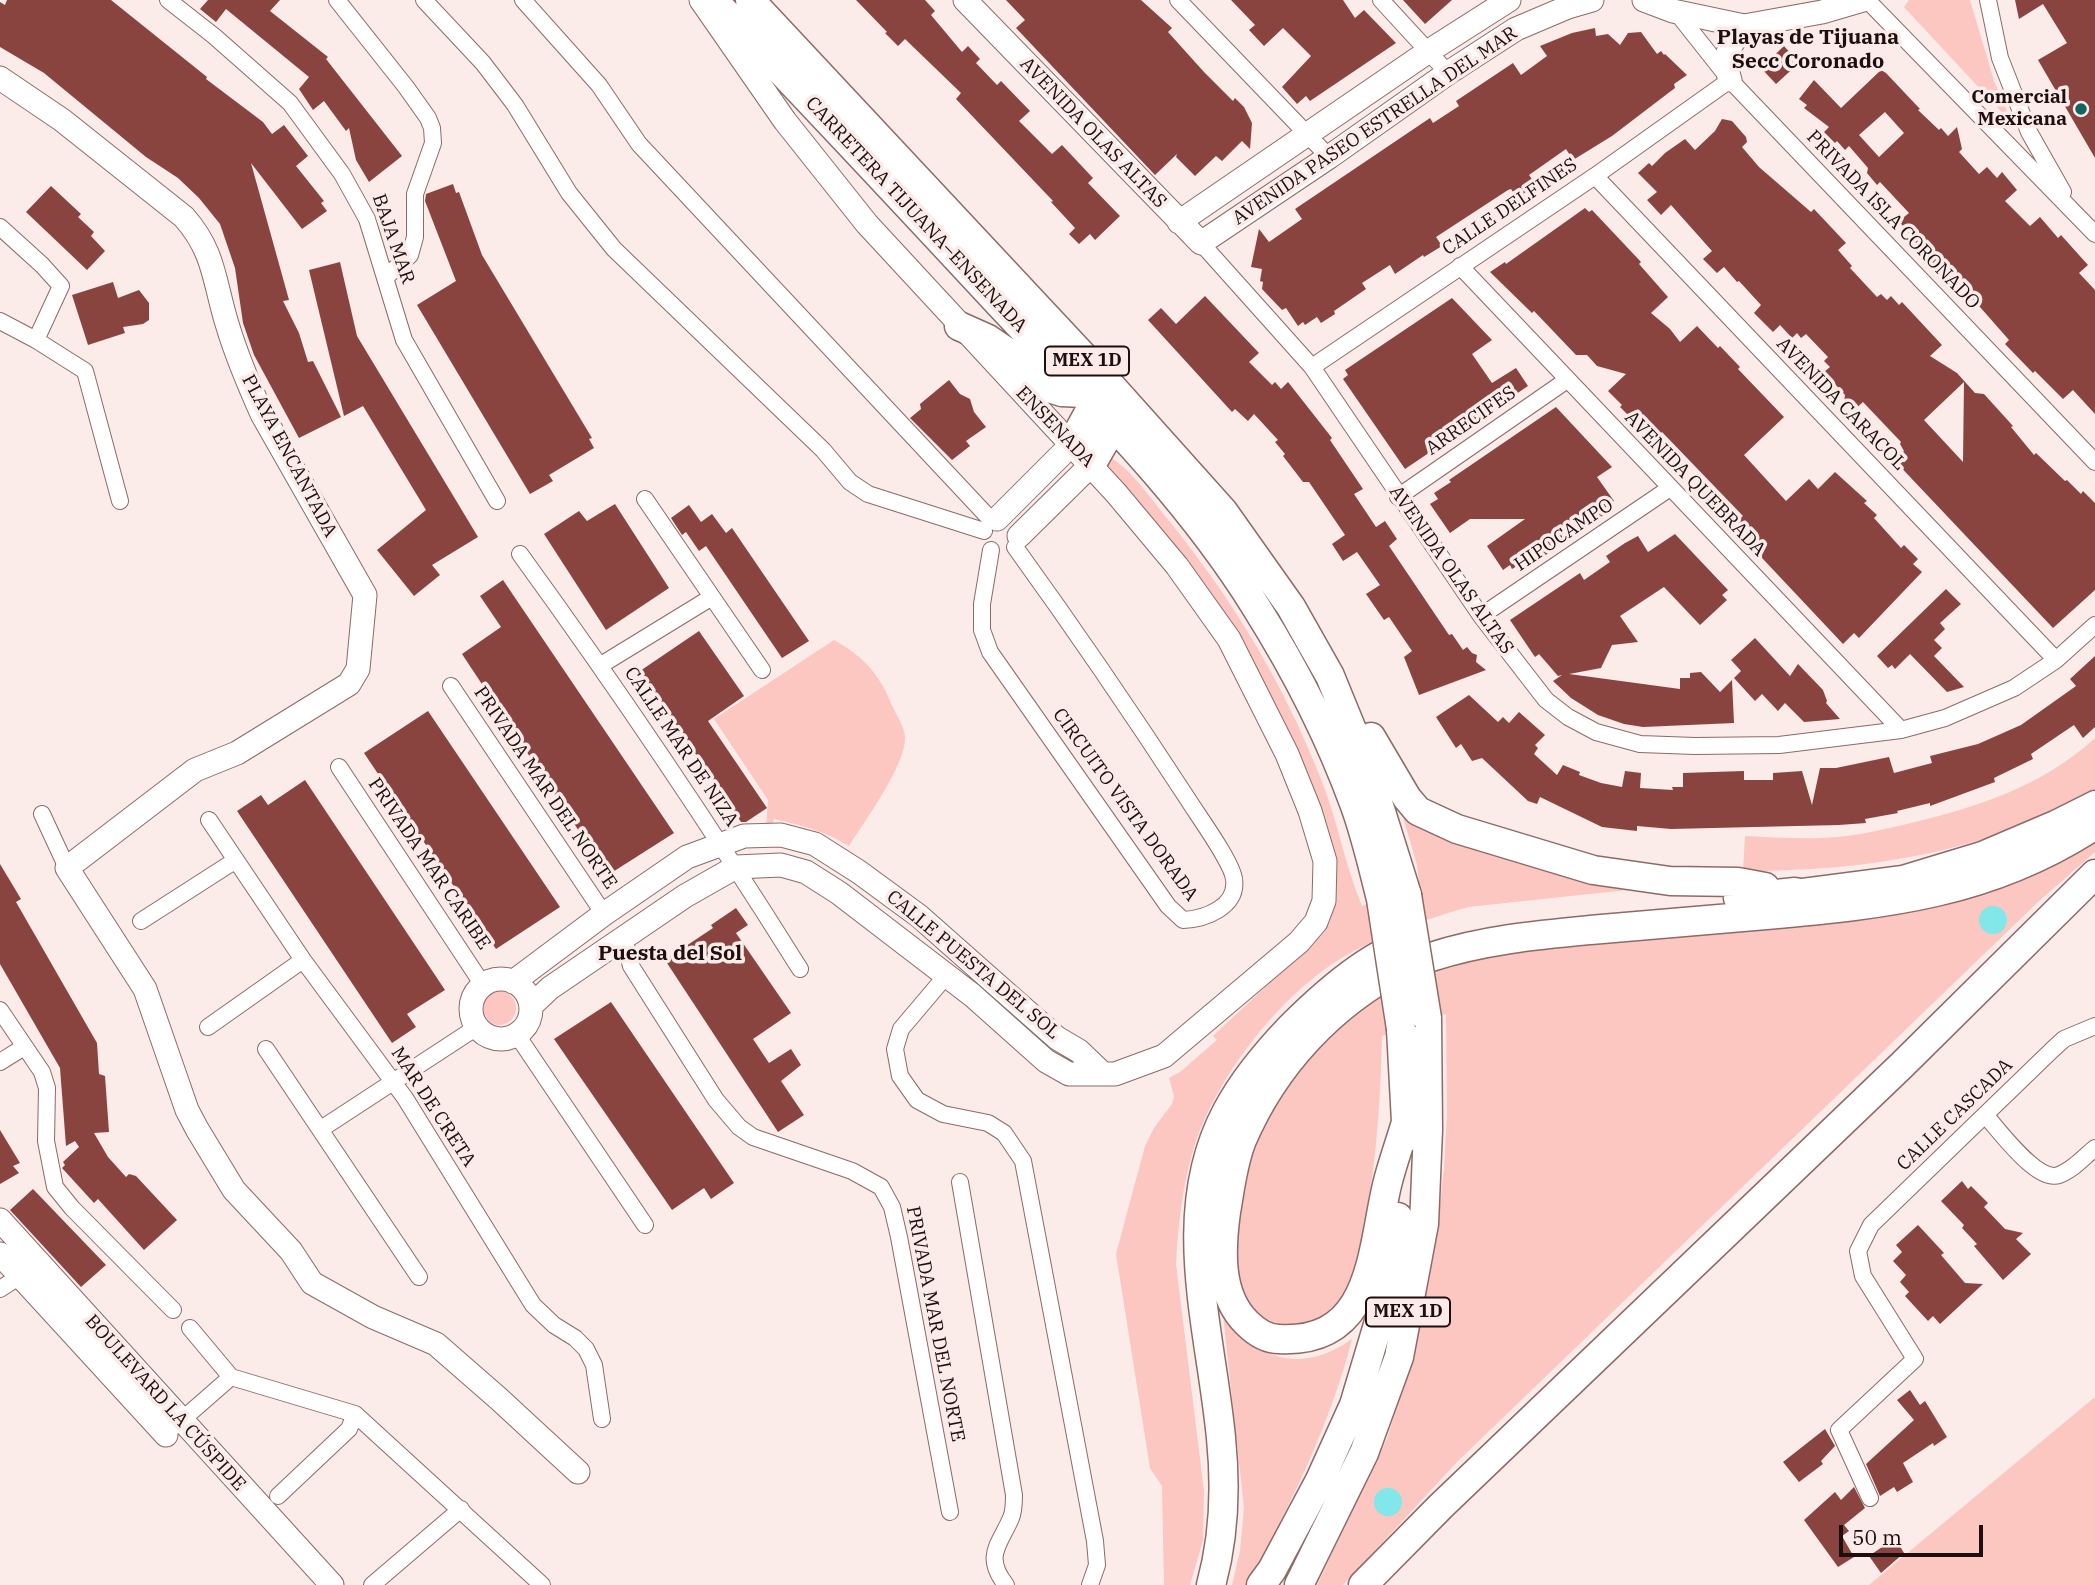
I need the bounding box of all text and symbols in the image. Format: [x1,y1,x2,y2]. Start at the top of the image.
street label: AVENIDA PASEO ESTRELLA DEL MAR [1228,22,1522,230]
district label: Playas de Tijuana Secc Coronado [1717,25,1899,75]
street label: AVENIDA OLAS ALTAS [1015,53,1171,213]
place label: Comercial Mexicana [1971,87,2067,131]
street label: CARRETERA TIJUANA–ENSENADA [801,92,1031,338]
marker: Comercial Mexicana [2073,101,2089,117]
street label: PRIVADA ISLA CORONADO [1802,126,1984,314]
street label: CALLE DELFINES [1438,153,1582,261]
street label: BAJA MAR [367,191,419,287]
street label: AVENIDA CARACOL [1772,333,1910,475]
road number: MEX 1D [1045,346,1129,376]
street label: PLAYA ENCANTADA [236,371,342,541]
street label: ENSENADA [1011,382,1099,472]
street label: ARRECIFES [1421,382,1521,460]
street label: AVENIDA QUEBRADA [1620,407,1770,561]
street label: AVENIDA OLAS ALTAS [1384,481,1518,659]
street label: HIPOCAMPO [1510,494,1618,576]
street label: CALLE MAR DE NIZA [619,663,743,831]
street label: PRIVADA MAR DEL NORTE [469,682,621,894]
street label: CIRCUITO VISTA DORADA [1047,704,1203,906]
street label: PRIVADA MAR CARIBE [363,774,495,954]
street label: CALLE PUESTA DEL SOL [882,886,1064,1044]
district label: Puesta del Sol [598,941,742,967]
street label: MAR DE CRETA [386,1043,480,1171]
street label: CALLE CASCADA [1893,1054,2017,1176]
street label: PRIVADA MAR DEL NORTE [901,1204,969,1444]
road number: MEX 1D [1366,1297,1450,1326]
street label: BOULEVARD LA CÚSPIDE [80,1310,250,1496]
scale bar [1843,1512,1986,1556]
text: 50 m [1852,1523,1902,1551]

